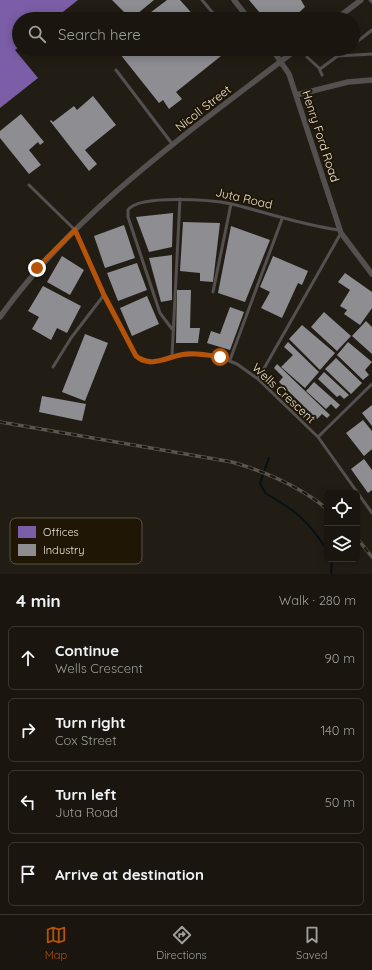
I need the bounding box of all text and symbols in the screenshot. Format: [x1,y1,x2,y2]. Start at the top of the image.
search box [12,12,360,56]
icon: search [26,23,48,45]
text: Search here [58,25,141,44]
street label: Nicoll Street [172,82,234,134]
street label: Henry Ford Road [299,88,343,184]
street label: Juta Road [214,184,274,212]
route end [28,259,46,277]
route start [211,348,229,366]
street label: Wells Crescent [249,360,319,426]
map controls [324,490,360,562]
button: locate [324,490,360,526]
legend [10,518,142,564]
text: Offices [43,525,79,539]
button: layers [324,526,360,562]
text: Industry [43,543,85,557]
text: 4 min [16,590,61,611]
text: Walk · 280 m [279,592,356,608]
text: Continue [55,641,119,660]
icon: ahead [17,647,39,669]
text: 90 m [325,650,355,666]
text: Wells Crescent [55,660,143,676]
text: Turn right [55,713,126,732]
icon: right [17,719,39,741]
text: 140 m [320,722,355,738]
text: Cox Street [55,732,117,748]
text: Turn left [55,785,117,804]
icon: left [17,791,39,813]
text: 50 m [325,794,355,810]
text: Juta Road [55,804,118,820]
icon: arrive [17,863,39,885]
text: Arrive at destination [55,865,204,884]
tab: Map [45,924,67,962]
tab: Directions [156,924,207,962]
tab: Saved [296,924,327,962]

